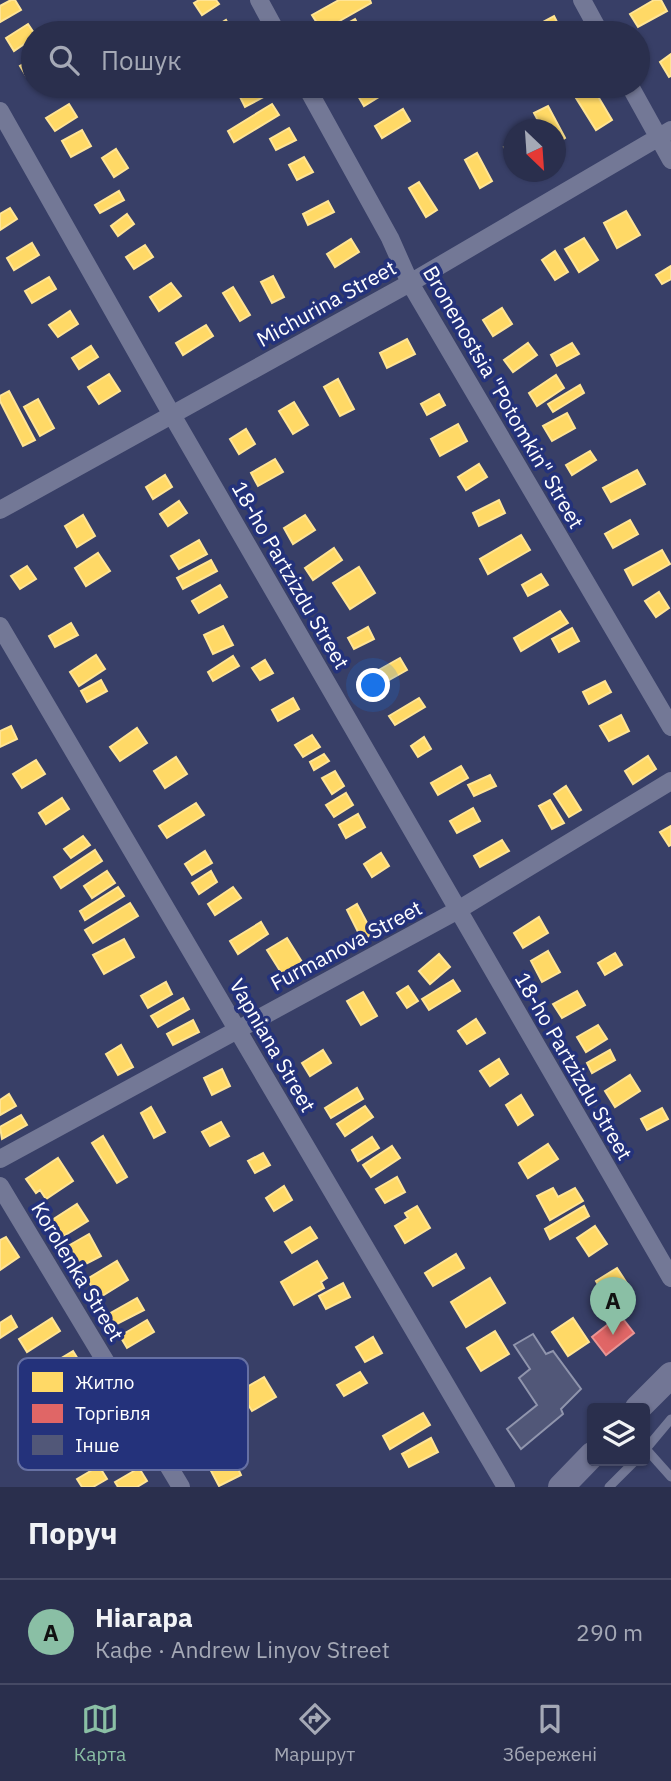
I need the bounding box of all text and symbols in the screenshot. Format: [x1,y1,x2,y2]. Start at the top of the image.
search box [21,21,650,98]
icon: search [45,41,83,79]
text: Пошук [101,43,182,77]
north arrow [503,119,566,182]
street label: Michurina Street [251,253,401,353]
street label: Bronenostsia "Potomkin" Street [417,261,591,533]
street label: 18-ho Partzizdu Street [226,476,356,674]
your location [356,668,390,702]
street label: Furmanova Street [265,893,427,997]
street label: 18-ho Partzizdu Street [509,967,639,1165]
street label: Vapniana Street [223,973,323,1117]
street label: Korolenka Street [25,1196,131,1346]
pin: A [590,1277,636,1335]
legend [18,1358,248,1470]
text: Житло [75,1370,134,1394]
text: Торгівля [75,1401,151,1425]
map controls [587,1403,650,1466]
button: layers [587,1403,650,1466]
text: Інше [75,1433,119,1457]
text: Поруч [28,1513,118,1552]
text: Ніагара [95,1600,193,1634]
text: A [43,1617,59,1647]
text: 290 m [576,1617,643,1647]
text: Кафе · Andrew Linyov Street [95,1634,390,1664]
tab: Карта [74,1700,126,1766]
tab: Маршрут [274,1700,355,1766]
tab: Збережені [503,1700,597,1766]

